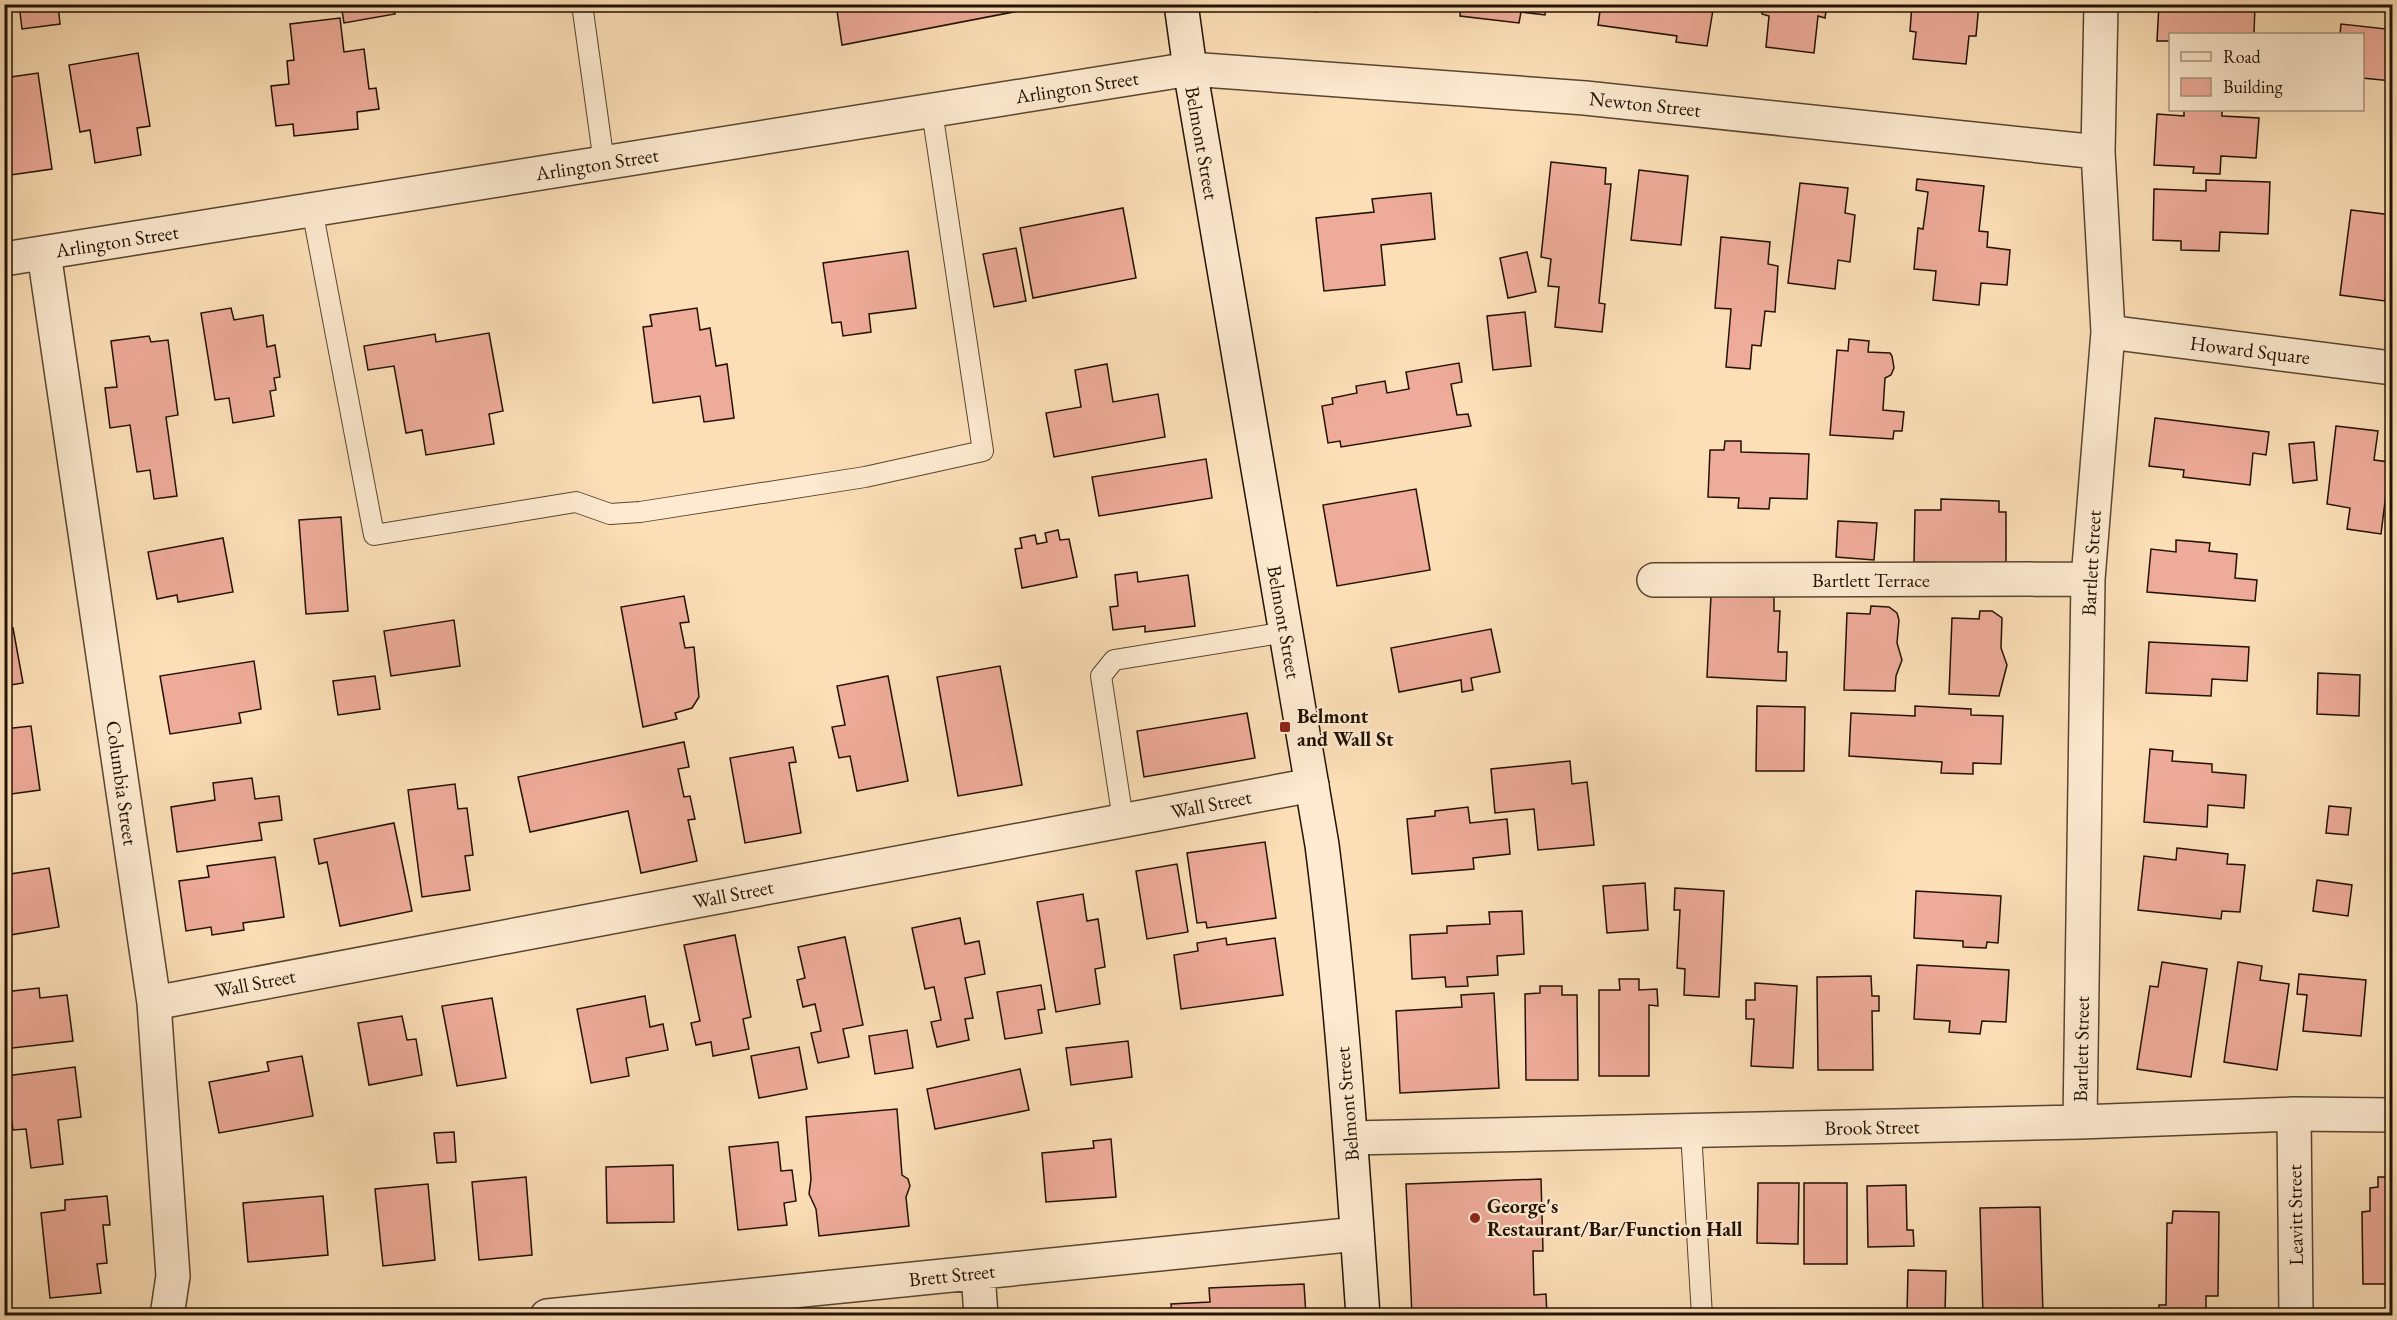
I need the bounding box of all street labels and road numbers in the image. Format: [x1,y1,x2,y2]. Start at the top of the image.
street label: Arlington Street [1013,64,1141,110]
street label: Belmont Street [1179,84,1225,202]
street label: Newton Street [1588,85,1703,123]
street label: Arlington Street [533,141,661,187]
street label: Arlington Street [53,218,181,264]
street label: Howard Square [2188,330,2312,370]
street label: Bartlett Street [2075,509,2107,616]
street label: Belmont Street [1261,563,1307,681]
street label: Bartlett Terrace [1812,567,1930,593]
street label: Columbia Street [100,719,144,848]
street label: Wall Street [1168,783,1254,825]
street label: Wall Street [690,873,776,915]
street label: Wall Street [212,962,298,1004]
street label: Bartlett Street [2067,995,2095,1102]
street label: Belmont Street [1329,1045,1365,1162]
street label: Brook Street [1824,1113,1921,1141]
street label: Leavitt Street [2281,1163,2309,1266]
street label: Brett Street [908,1257,997,1292]

